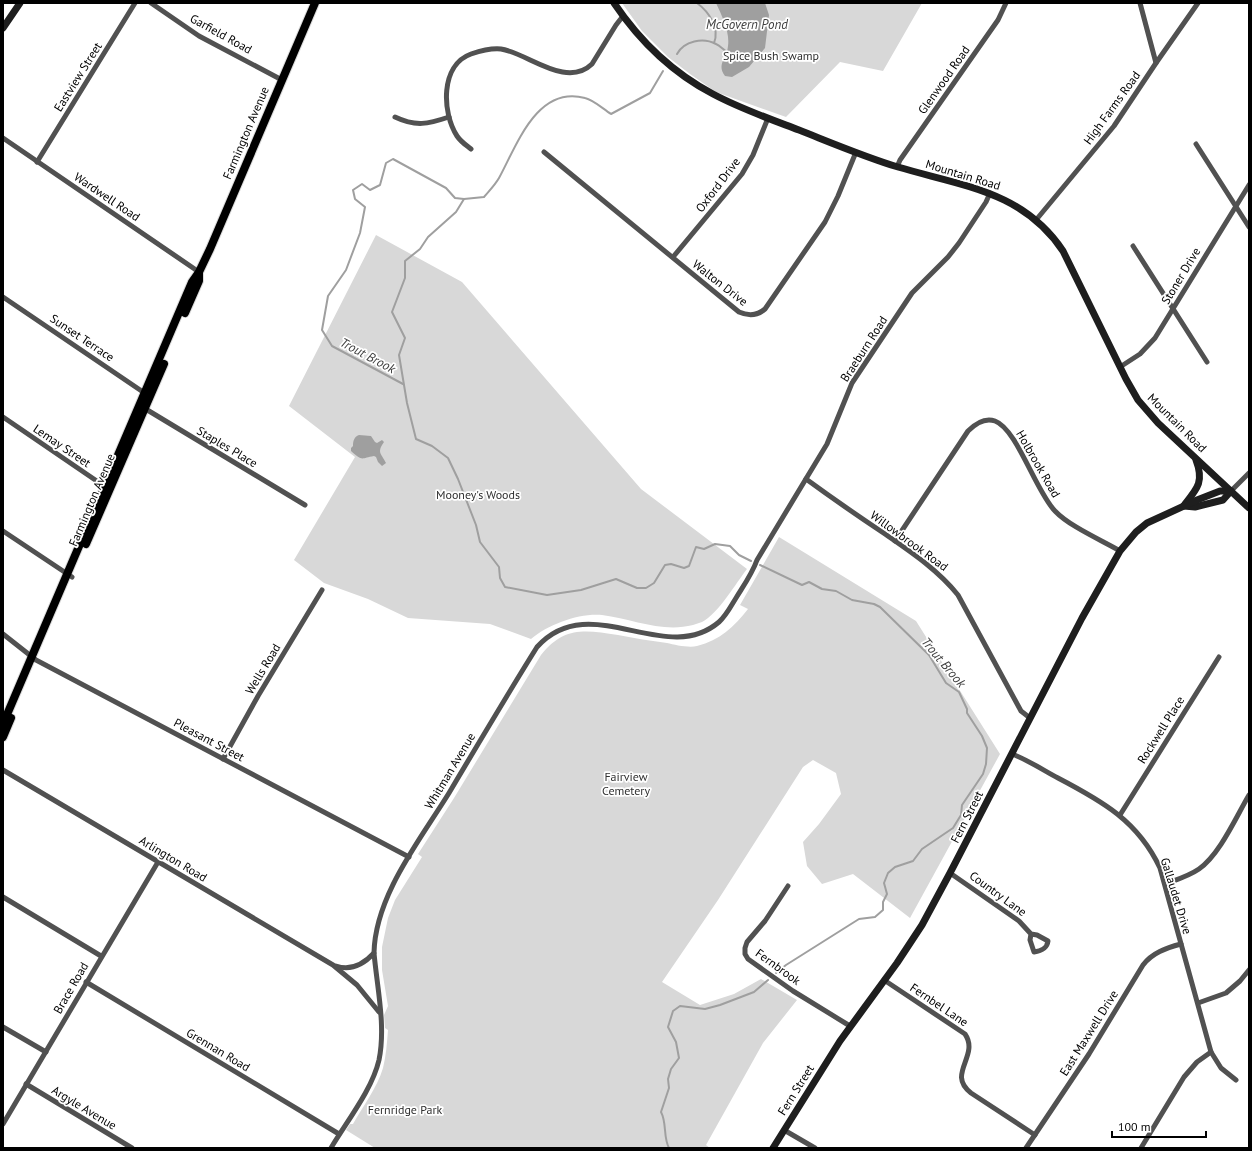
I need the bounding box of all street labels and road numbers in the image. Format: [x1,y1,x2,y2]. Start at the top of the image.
street label: Garfield Road [188,10,255,57]
street label: Eastview Street [50,39,105,114]
street label: Glenwood Road [914,43,973,117]
street label: High Farms Road [1080,68,1143,147]
street label: Farmington Avenue [219,84,272,182]
street label: Oxford Drive [692,154,743,215]
street label: Mountain Road [924,156,1002,193]
street label: Wardwell Road [71,169,143,224]
street label: Stoner Drive [1158,245,1203,307]
street label: Walton Drive [690,256,751,309]
street label: Sunset Terrace [47,311,117,365]
street label: Braeburn Road [837,313,890,384]
street label: Mountain Road [1145,390,1210,455]
street label: Lemay Street [31,421,94,470]
street label: Staples Place [194,423,260,471]
street label: Holbrook Road [1013,427,1064,500]
street label: Farmington Avenue [65,451,118,549]
street label: Willowbrook Road [867,507,951,574]
street label: Wells Road [242,641,283,697]
street label: Rockwell Place [1134,693,1187,766]
street label: Pleasant Street [171,715,247,764]
street label: Whitman Avenue [421,730,478,812]
street label: Fern Street [947,788,986,845]
street label: Arlington Road [137,832,210,885]
street label: Gallaudet Drive [1158,856,1195,936]
street label: Country Lane [967,868,1030,919]
street label: Fernbrook [753,945,804,988]
street label: Brace Road [50,959,91,1016]
street label: Fernbel Lane [907,980,971,1029]
street label: East Maxwell Drive [1056,987,1121,1078]
street label: Grennan Road [184,1025,253,1074]
street label: Fern Street [774,1062,817,1118]
street label: Argyle Avenue [49,1082,119,1133]

